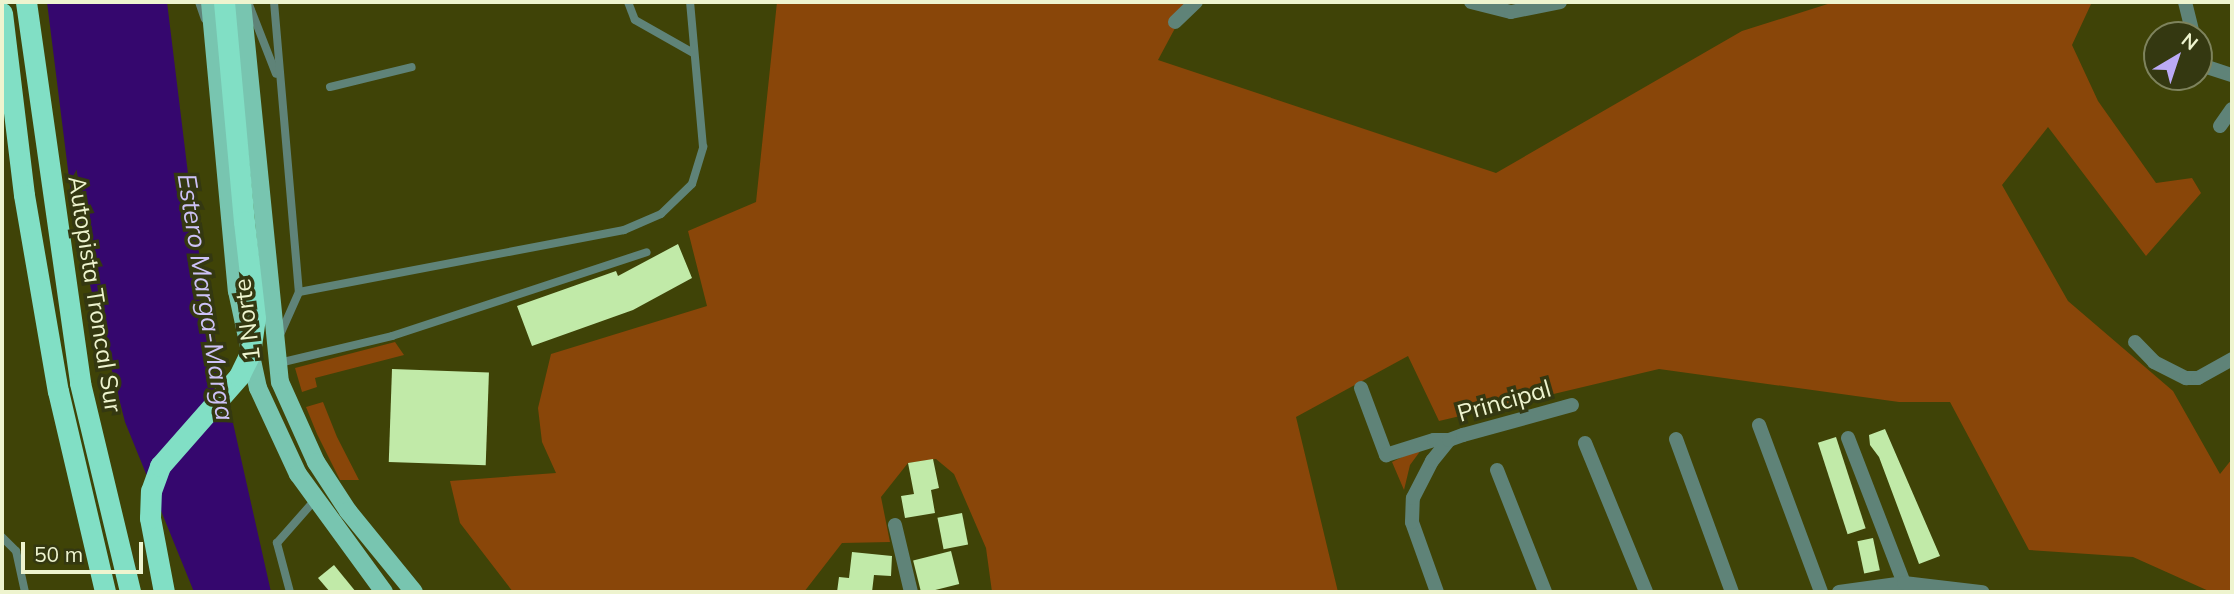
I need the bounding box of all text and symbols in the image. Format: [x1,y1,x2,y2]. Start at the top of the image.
north arrow [2143,21,2213,91]
text: N [2177,27,2203,55]
water label: Estero Marga-Marga [171,171,241,423]
street label: Autopista Troncal Sur [62,174,128,414]
street label: 1 Norte [228,277,266,363]
street label: Principal [1454,374,1554,428]
scale bar [24,528,147,572]
text: 50 m [34,541,83,567]

